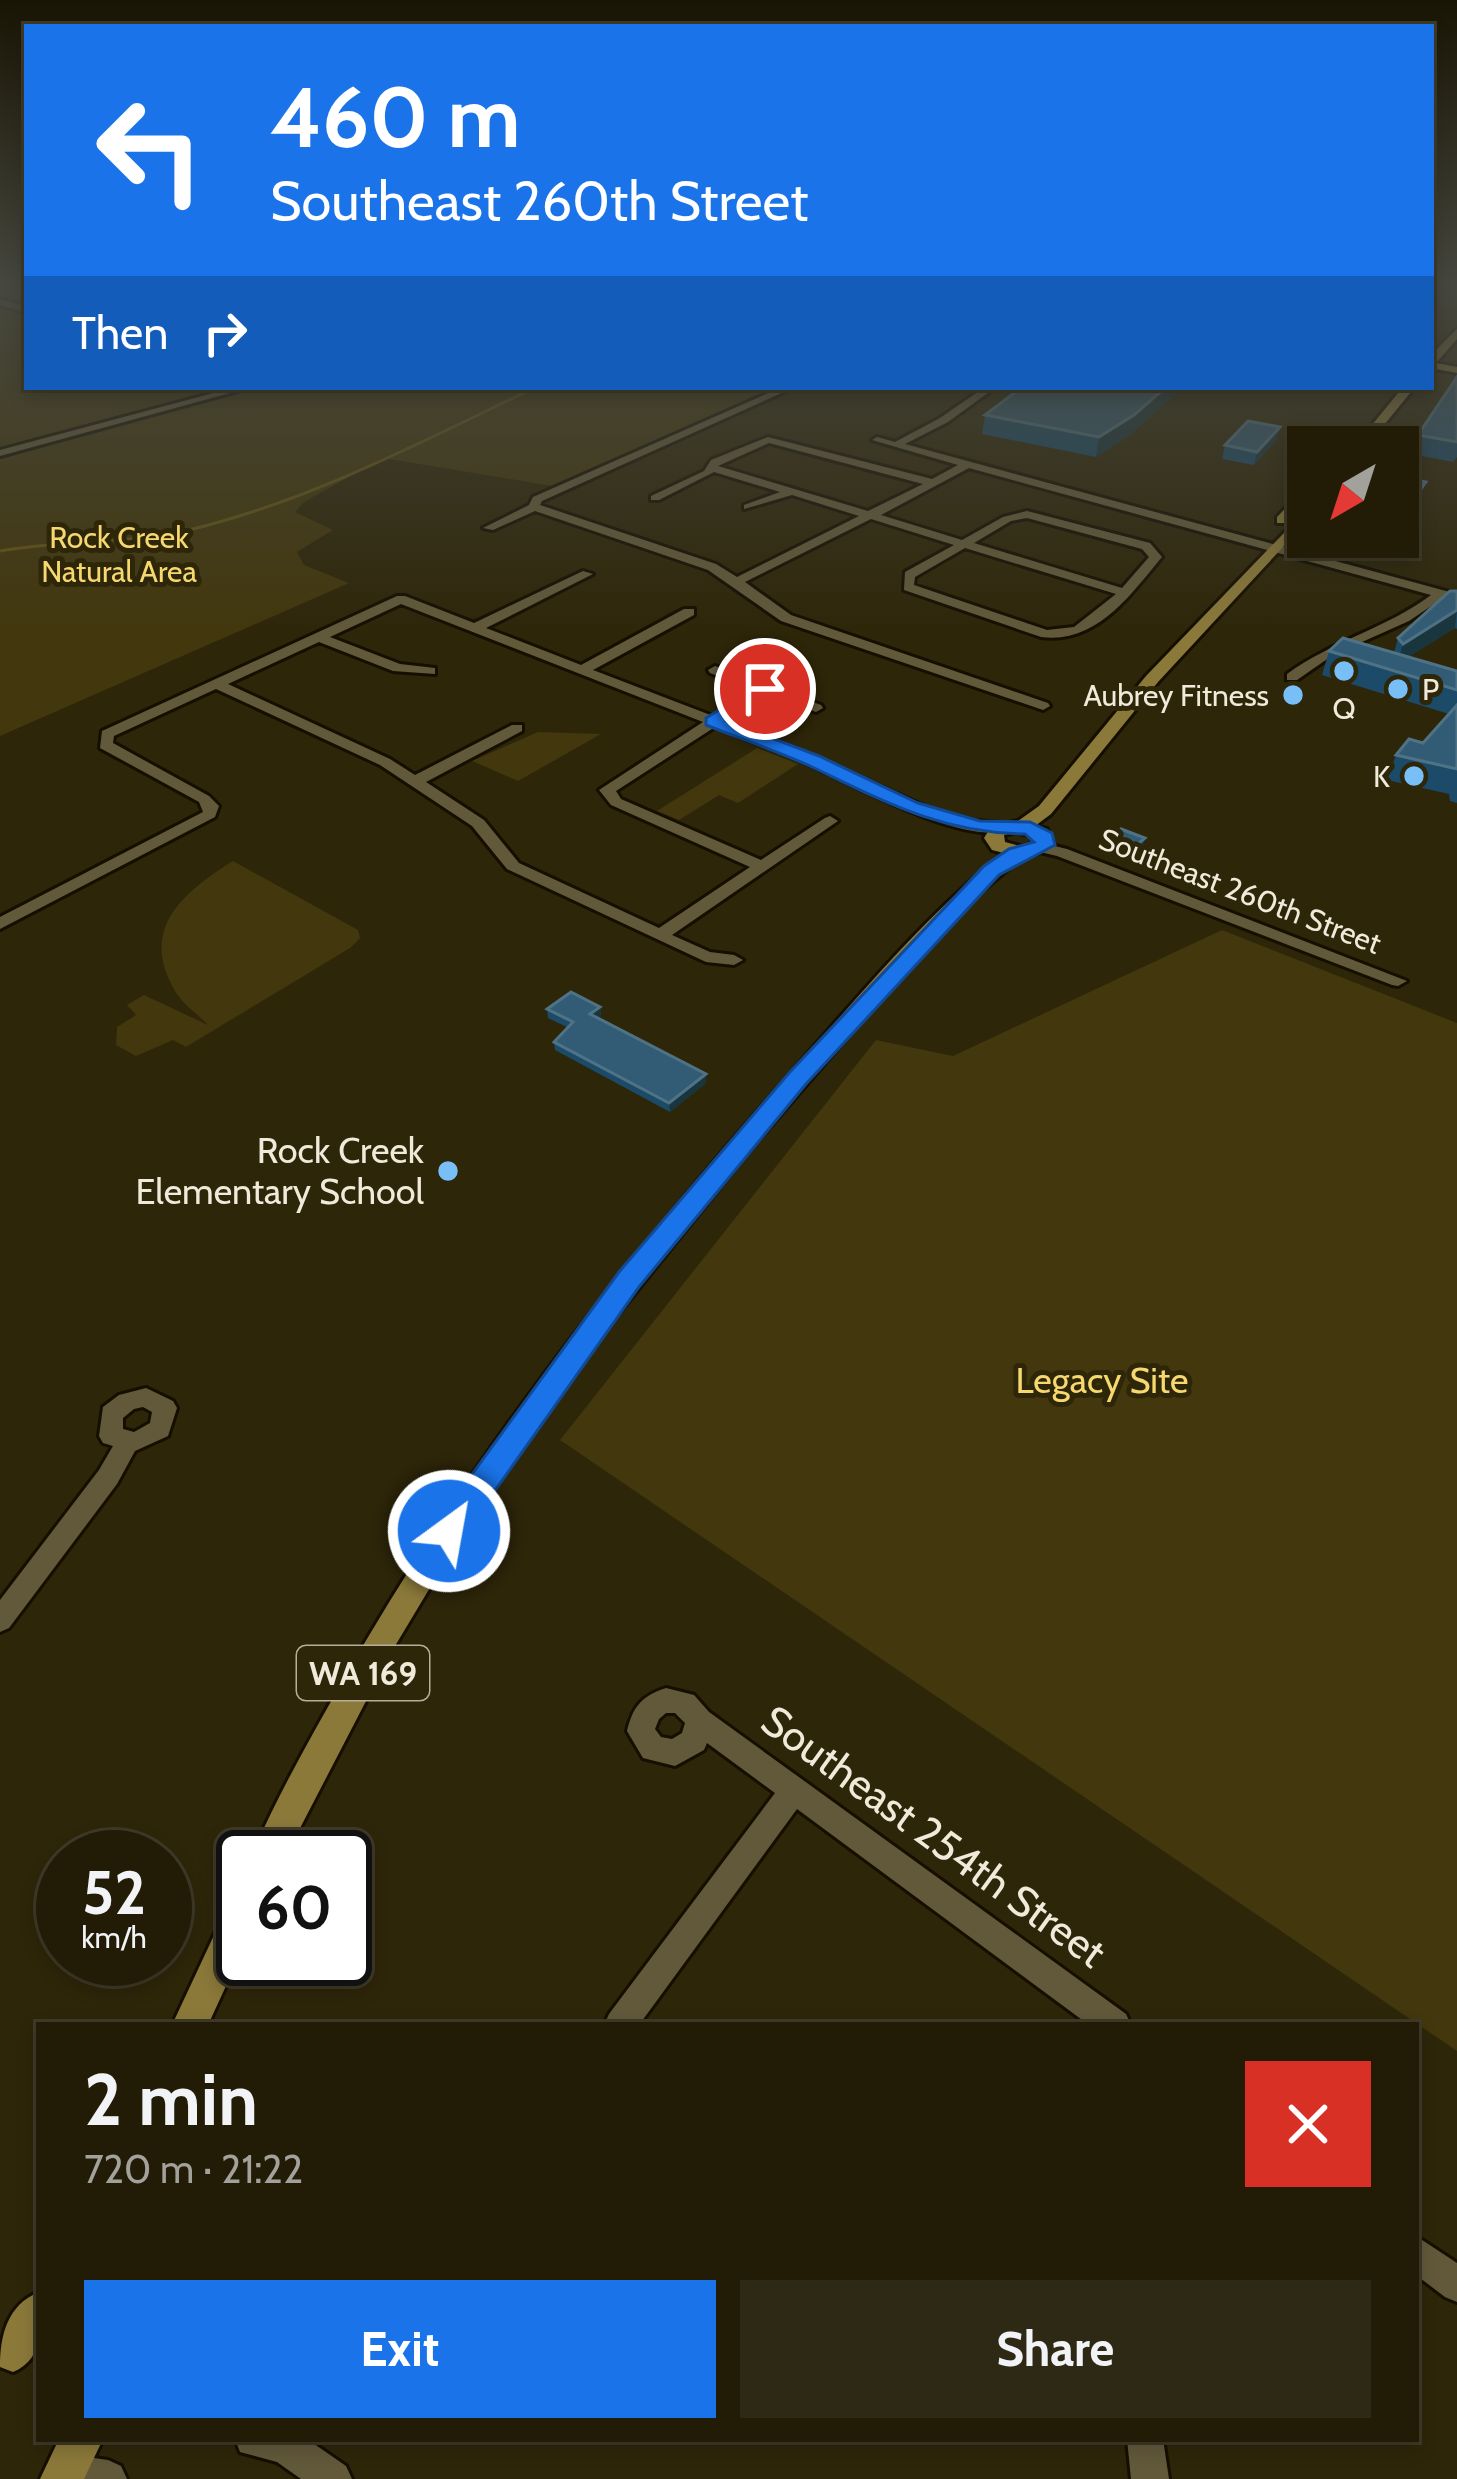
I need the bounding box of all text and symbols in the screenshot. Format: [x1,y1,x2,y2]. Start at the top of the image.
text: 460 m [270,66,521,168]
icon: left [72,72,228,228]
text: Southeast 260th Street [270,168,808,234]
icon: right [192,300,258,366]
text: Then [72,306,168,360]
north arrow [1287,426,1419,558]
map controls [1287,426,1419,558]
park label: Rock Creek Natural Area [41,519,197,590]
pin [714,638,816,740]
icon: arrive [732,656,798,722]
marker: Q [1331,658,1357,684]
place label: P [1422,671,1439,708]
marker: P [1385,676,1411,702]
place label: Aubrey Fitness [1083,677,1269,714]
marker: Aubrey Fitness [1280,682,1306,708]
place label: Q [1332,690,1356,727]
place label: K [1373,758,1390,795]
marker: K [1401,763,1427,789]
street label: Southeast 260th Street [1094,820,1386,962]
place label: Rock Creek Elementary School [135,1128,425,1213]
marker: Rock Creek Elementary School [435,1158,461,1184]
park label: Legacy Site [1016,1358,1188,1402]
position arrow [386,1468,512,1594]
road number: WA 169 [297,1646,429,1700]
street label: Southeast 254th Street [752,1694,1116,1978]
speed limit sign: 60 [216,1830,372,1986]
text: 52 [82,1856,146,1929]
text: km/h [81,1919,147,1956]
text: 2 min [84,2056,258,2143]
button: close [1245,2061,1371,2187]
text: 720 m · 21:22 [84,2145,303,2193]
button: Exit [84,2280,716,2418]
button: Share [740,2280,1371,2418]

